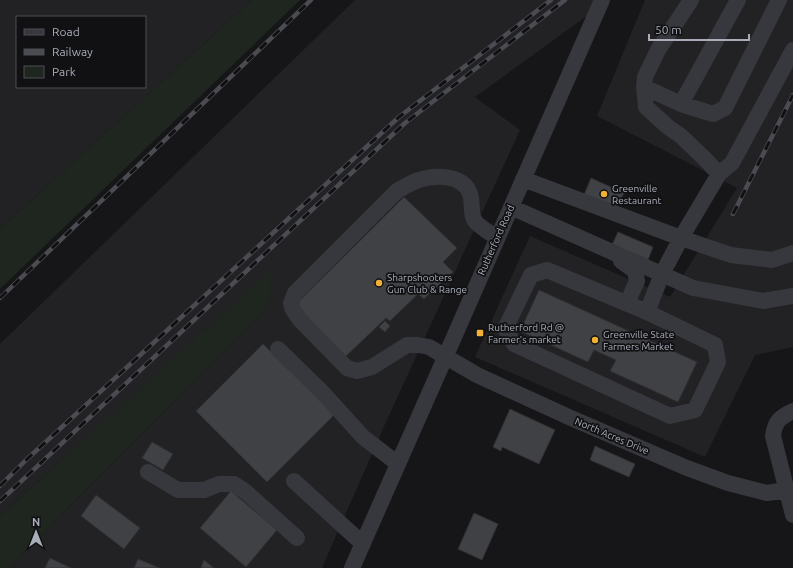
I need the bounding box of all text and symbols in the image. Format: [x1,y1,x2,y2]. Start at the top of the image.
legend [16,16,146,88]
scale bar [649,16,749,42]
text: 50 m [655,23,682,36]
text: Road [52,25,80,38]
text: Railway [52,45,93,58]
text: Park [52,65,76,78]
place label: Greenville Restaurant [612,183,661,206]
marker: Greenville Restaurant [599,189,609,199]
street label: Rutherford Road [476,203,516,277]
place label: Sharpshooters Gun Club & Range [387,272,467,295]
marker: Sharpshooters Gun Club & Range [374,278,384,288]
place label: Rutherford Rd @ Farmer's market [488,322,564,345]
marker: Rutherford Rd @ Farmer's market [475,328,485,338]
place label: Greenville State Farmers Market [603,329,674,352]
marker: Greenville State Farmers Market [590,335,600,345]
street label: North Acres Drive [573,415,651,457]
north arrow [16,512,56,552]
text: N [32,516,40,528]

